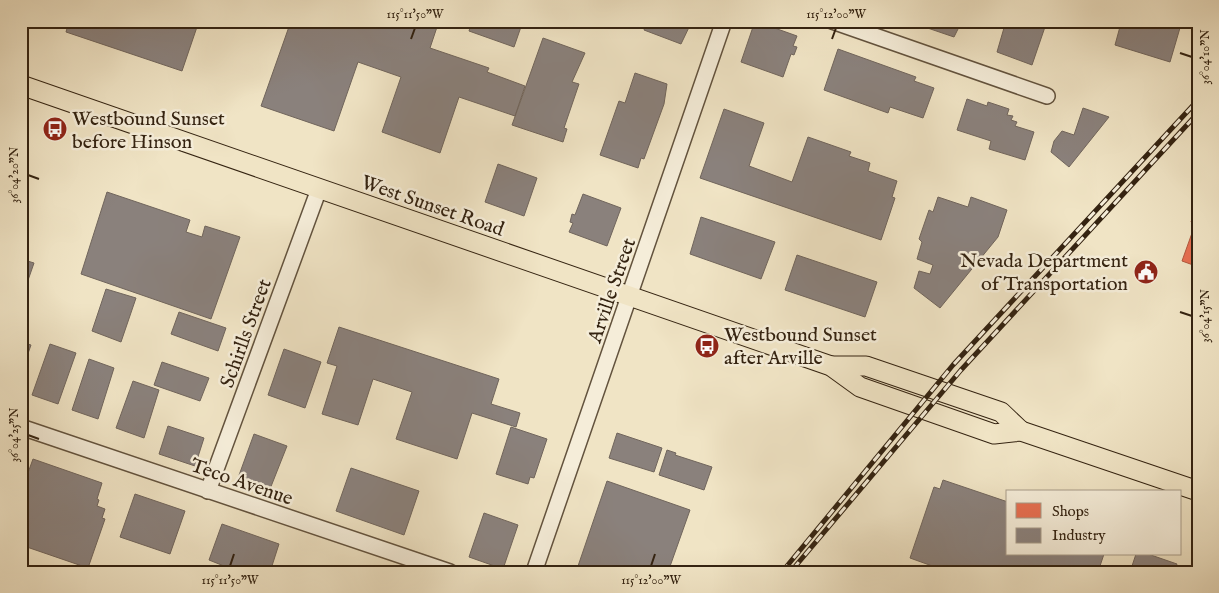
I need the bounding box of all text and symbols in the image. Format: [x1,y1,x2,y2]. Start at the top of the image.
text: 115°11'50"W [387,7,444,22]
text: 115°12'00"W [806,7,866,22]
text: 36°04'10"N [1198,29,1213,85]
place label: Westbound Sunset before Hinson [72,107,225,155]
bus stop icon: Westbound Sunset before Hinson [42,116,68,142]
text: 36°04'20"N [7,146,22,203]
street label: West Sunset Road [358,170,508,243]
street label: Arville Street [582,235,642,347]
place label: Nevada Department of Transportation [960,249,1128,297]
public building icon: Nevada Department of Transportation [1133,259,1159,285]
street label: Schirlls Street [215,275,278,391]
text: 36°04'15"N [1198,289,1213,343]
place label: Westbound Sunset after Arville [724,323,877,371]
bus stop icon: Westbound Sunset after Arville [694,333,720,359]
text: 36°04'25"N [7,407,22,462]
street label: Teco Avenue [187,453,296,512]
legend [1006,490,1182,556]
text: Shops [1052,502,1089,521]
text: Industry [1052,526,1106,545]
text: 115°11'50"W [202,573,259,588]
text: 115°12'00"W [621,573,681,588]

